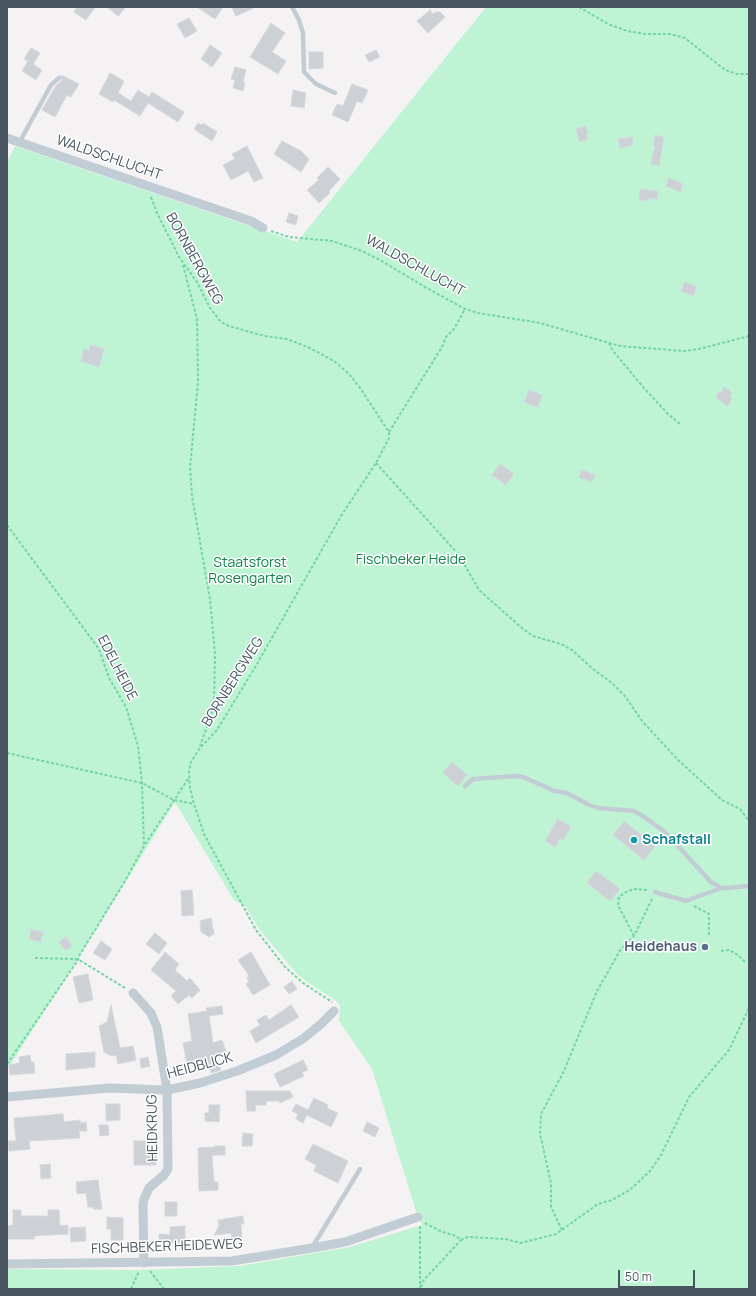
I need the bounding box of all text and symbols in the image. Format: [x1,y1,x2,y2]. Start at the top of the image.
street label: WALDSCHLUCHT [54,132,164,184]
street label: BORNBERGWEG [162,210,226,308]
street label: WALDSCHLUCHT [363,232,467,300]
park label: Fischbeker Heide [356,552,466,568]
park label: Staatsforst Rosengarten [208,555,292,588]
street label: EDELHEIDE [93,633,141,703]
street label: BORNBERGWEG [199,634,267,730]
place label: Schafstall [642,832,711,848]
marker: Schafstall [629,835,639,845]
place label: Heidehaus [624,939,697,955]
marker: Heidehaus [700,942,710,952]
street label: HEIDBLICK [165,1049,235,1083]
street label: HEIDKRUG [144,1094,162,1162]
street label: FISCHBEKER HEIDEWEG [91,1236,243,1258]
scale bar [620,1262,697,1288]
text: 50 m [625,1268,652,1285]

